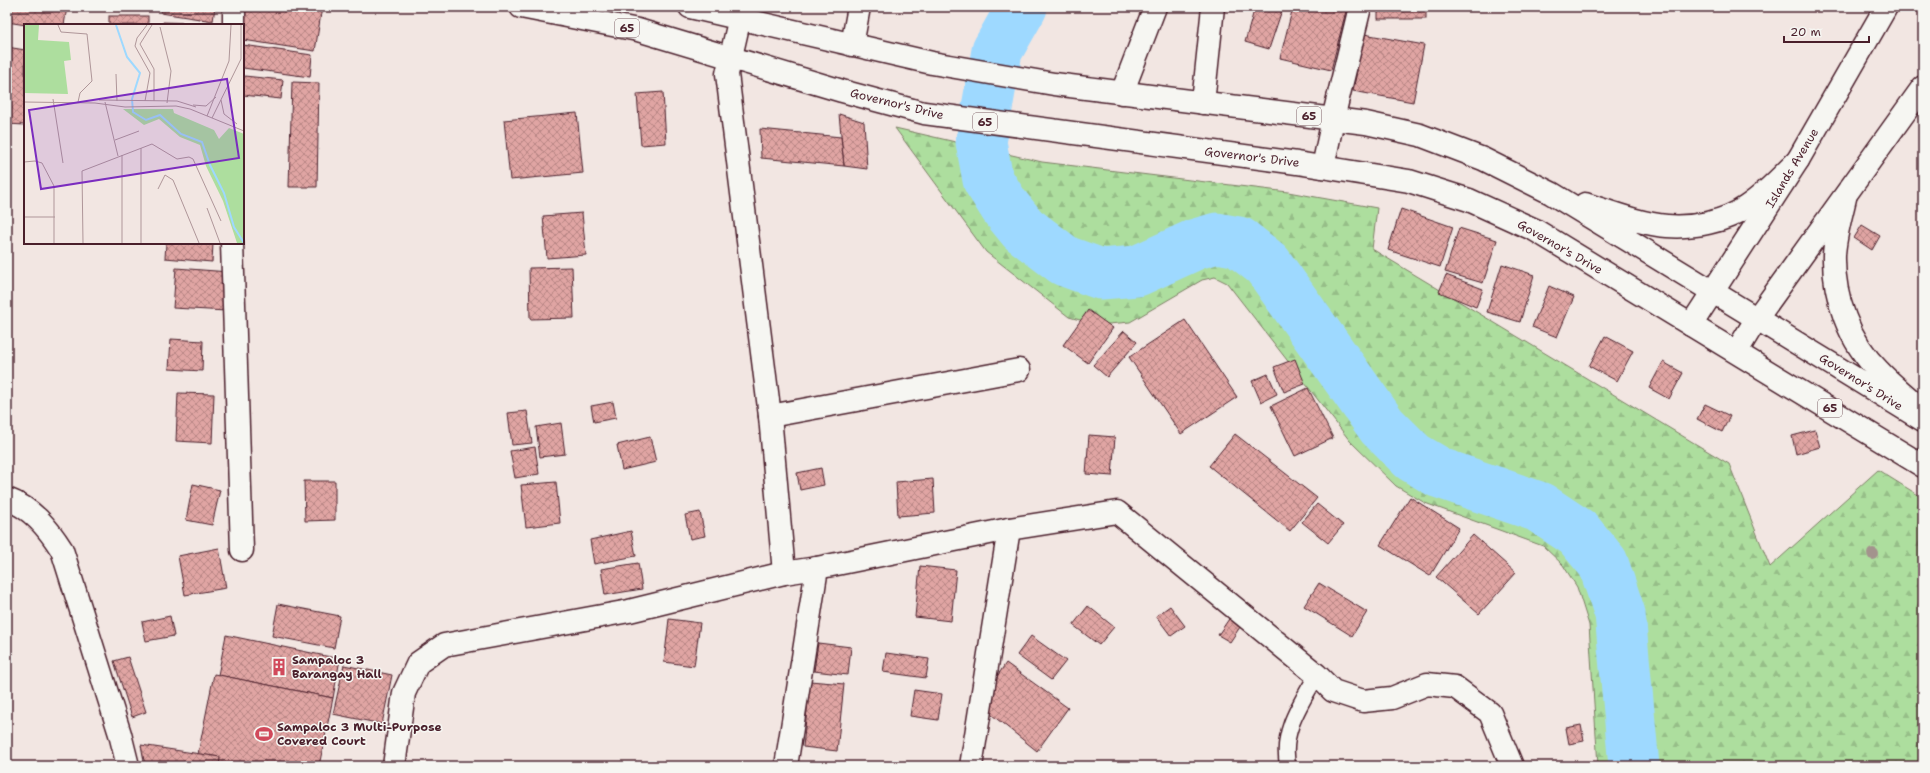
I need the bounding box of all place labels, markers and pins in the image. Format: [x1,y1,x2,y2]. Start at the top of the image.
place label: Sampaloc 3 Barangay Hall [292,652,382,682]
building icon: Sampaloc 3 Barangay Hall [269,657,289,677]
place label: Sampaloc 3 Multi-Purpose Covered Court [277,719,442,749]
sports icon: Sampaloc 3 Multi-Purpose Covered Court [254,724,274,744]

